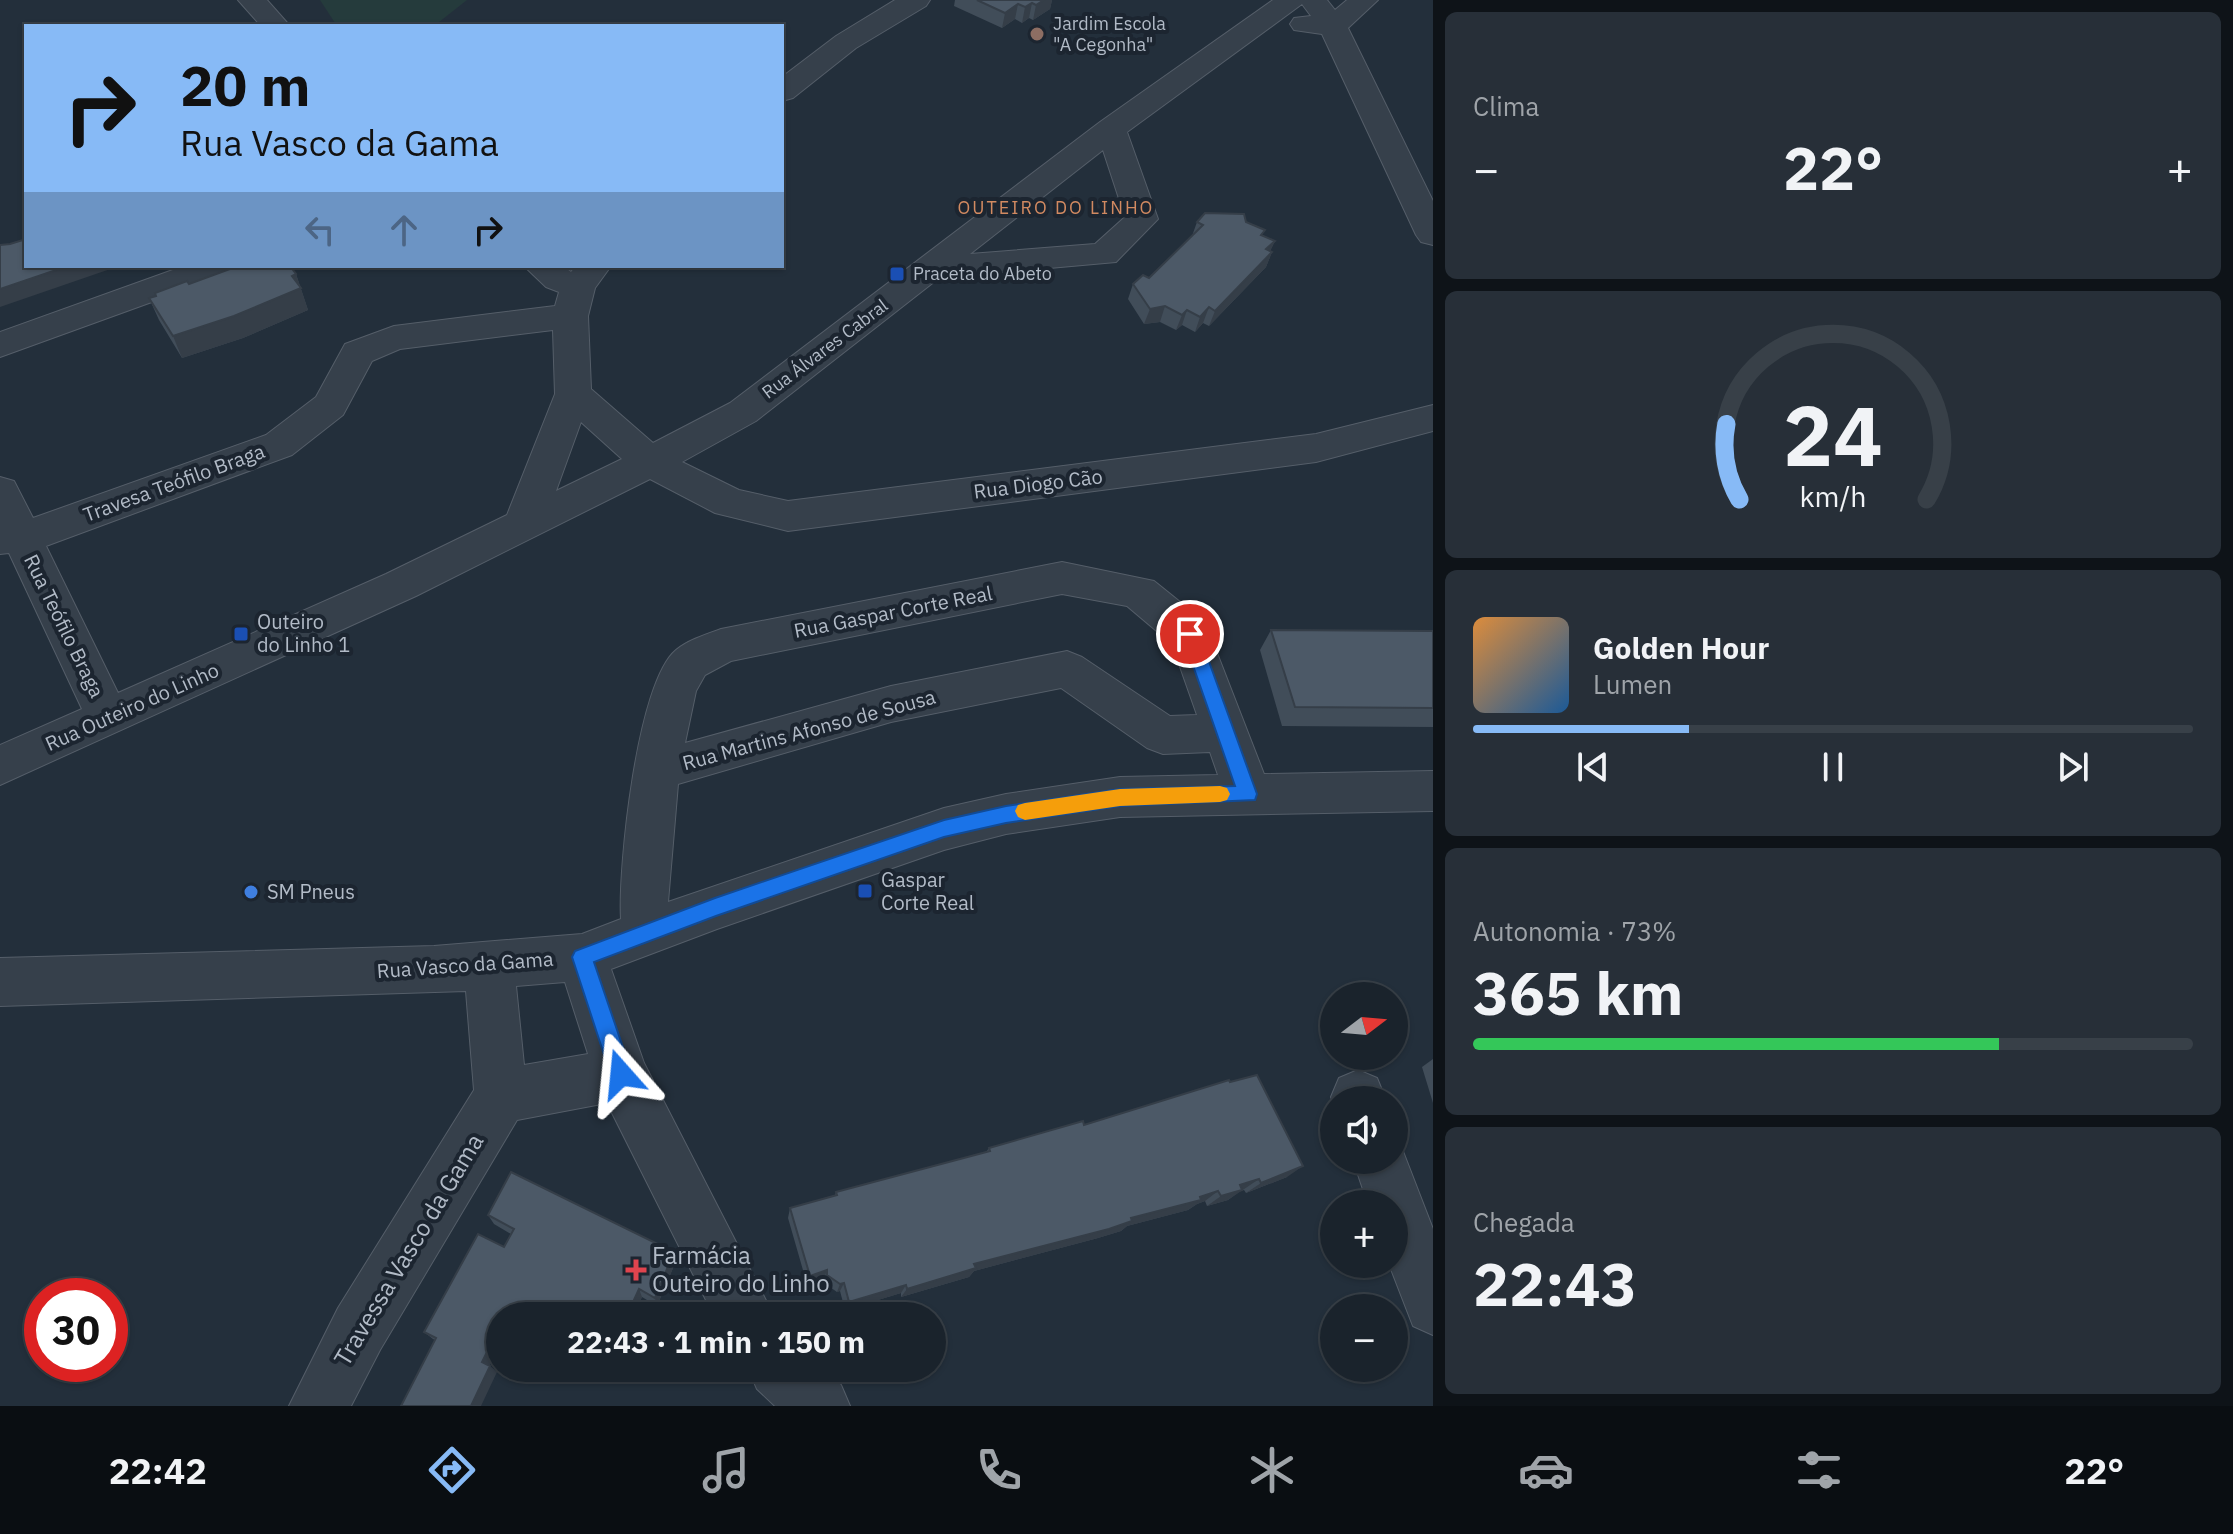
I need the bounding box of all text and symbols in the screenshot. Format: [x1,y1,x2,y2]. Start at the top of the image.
place label: Jardim Escola "A Cegonha" [1053,12,1166,56]
marker: Jardim Escola "A Cegonha" [1028,25,1046,43]
text: 20 m [180,49,310,121]
icon: right [48,56,152,160]
text: Clima [1473,89,1539,123]
text: Rua Vasco da Gama [180,119,499,166]
text: 22° [1783,128,1883,207]
text: − [1473,140,1499,197]
text: + [2167,140,2193,197]
district label: OUTEIRO DO LINHO [958,196,1154,219]
icon: left [298,208,342,252]
icon: ahead [382,208,426,252]
icon: right [466,208,510,252]
place label: Praceta do Abeto [913,262,1052,285]
marker: Praceta do Abeto [888,265,906,283]
street label: Rua Álvares Cabral [757,294,892,403]
text: 24 [1783,381,1883,489]
street label: Travesa Teófilo Braga [79,437,269,528]
street label: Rua Diogo Cão [972,462,1104,505]
text: km/h [1799,478,1867,515]
street label: Rua Teófilo Braga [18,549,111,702]
street label: Rua Gaspar Corte Real [791,579,994,644]
pin [1156,600,1224,668]
place label: Outeiro do Linho 1 [257,608,350,658]
icon: arrive [1168,612,1212,656]
marker: Outeiro do Linho 1 [232,625,250,643]
text: Golden Hour [1593,628,1769,667]
street label: Rua Outeiro do Linho [41,656,223,757]
text: Lumen [1593,667,1672,701]
street label: Rua Martins Afonso de Sousa [679,683,939,776]
icon: previous [1571,745,1615,789]
icon: pause [1811,745,1855,789]
icon: next [2051,745,2095,789]
place label: Gaspar Corte Real [881,866,974,916]
place label: SM Pneus [267,878,355,905]
marker: Gaspar Corte Real [856,882,874,900]
marker: SM Pneus [242,883,260,901]
text: Autonomia · 73% [1473,914,1676,948]
street label: Rua Vasco da Gama [376,945,555,984]
text: 365 km [1473,953,1683,1032]
north arrow [1320,982,1408,1070]
map controls [1320,982,1408,1382]
position arrow [579,1032,663,1116]
button: sound [1320,1086,1408,1174]
street label: Travessa Vasco da Gama [326,1127,490,1372]
button: + [1320,1190,1408,1278]
text: Chegada [1473,1205,1575,1239]
place label: Farmácia Outeiro do Linho [652,1239,830,1299]
text: 22:43 [1473,1244,1637,1323]
marker: Farmácia Outeiro do Linho [627,1261,645,1279]
speed limit sign: 30 [24,1278,128,1382]
button: − [1320,1294,1408,1382]
text: 22:43 · 1 min · 150 m [567,1322,865,1361]
icon: directions [424,1442,480,1498]
icon: music [698,1442,754,1498]
icon: phone [971,1442,1027,1498]
icon: climate [1244,1442,1300,1498]
icon: car [1518,1442,1574,1498]
icon: filters [1791,1442,1847,1498]
text: 22:42 [109,1447,207,1494]
text: 22° [2064,1447,2124,1494]

